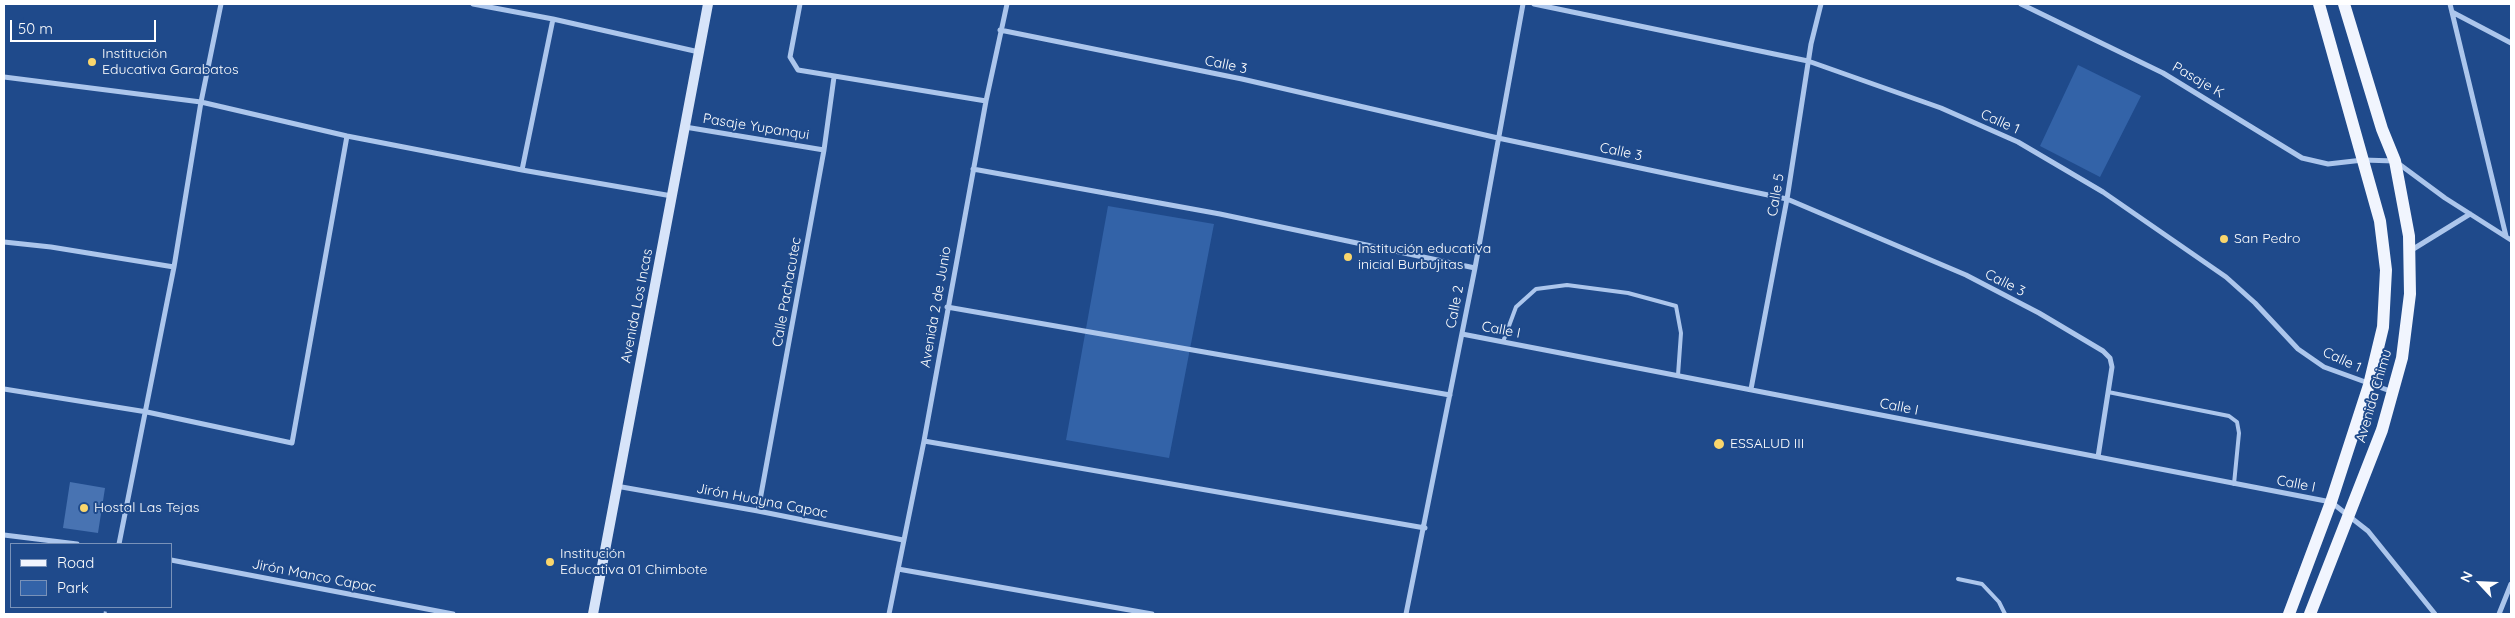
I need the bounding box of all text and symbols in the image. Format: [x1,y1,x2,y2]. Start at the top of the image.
scale bar [12,10,159,42]
text: 50 m [18,19,53,38]
place label: Institución Educativa Garabatos [102,46,238,78]
street label: Calle 3 [1203,52,1249,78]
marker: Institución Educativa Garabatos [86,56,98,68]
street label: Pasaje K [2169,59,2227,101]
street label: Calle 1 [1978,106,2022,138]
street label: Pasaje Yupanqui [702,110,810,144]
street label: Calle 3 [1598,139,1644,165]
street label: Calle 5 [1764,172,1788,218]
place label: San Pedro [2234,231,2300,247]
marker: San Pedro [2218,233,2230,245]
street label: Calle Pachacutec [769,236,805,348]
place label: Institución educativa inicial Burbujitas [1358,241,1491,274]
street label: Avenida 2 de Junio [917,245,955,369]
street label: Avenida Los Incas [618,247,656,365]
marker: Institución educativa inicial Burbujitas [1342,251,1354,263]
street label: Calle 3 [1982,266,2028,300]
street label: Calle 2 [1443,284,1467,330]
street label: Calle I [1480,318,1522,342]
street label: Calle 1 [2320,344,2364,376]
street label: Avenida Chimu [2353,347,2395,445]
street label: Calle I [1878,395,1920,419]
place label: ESSALUD III [1730,436,1804,452]
marker: ESSALUD III [1712,437,1726,451]
street label: Calle I [2275,472,2317,496]
street label: Jirón Huayna Capac [695,480,829,522]
place label: Hostal Las Tejas [94,500,199,516]
marker: Hostal Las Tejas [78,502,90,514]
legend [10,543,172,608]
place label: Institución Educativa 01 Chimbote [560,546,707,578]
text: Road [57,553,94,572]
street label: Jirón Manco Capac [250,556,378,596]
marker: Institución Educativa 01 Chimbote [544,556,556,568]
north arrow [2455,558,2505,608]
text: N [2456,568,2477,585]
text: Park [57,578,89,597]

